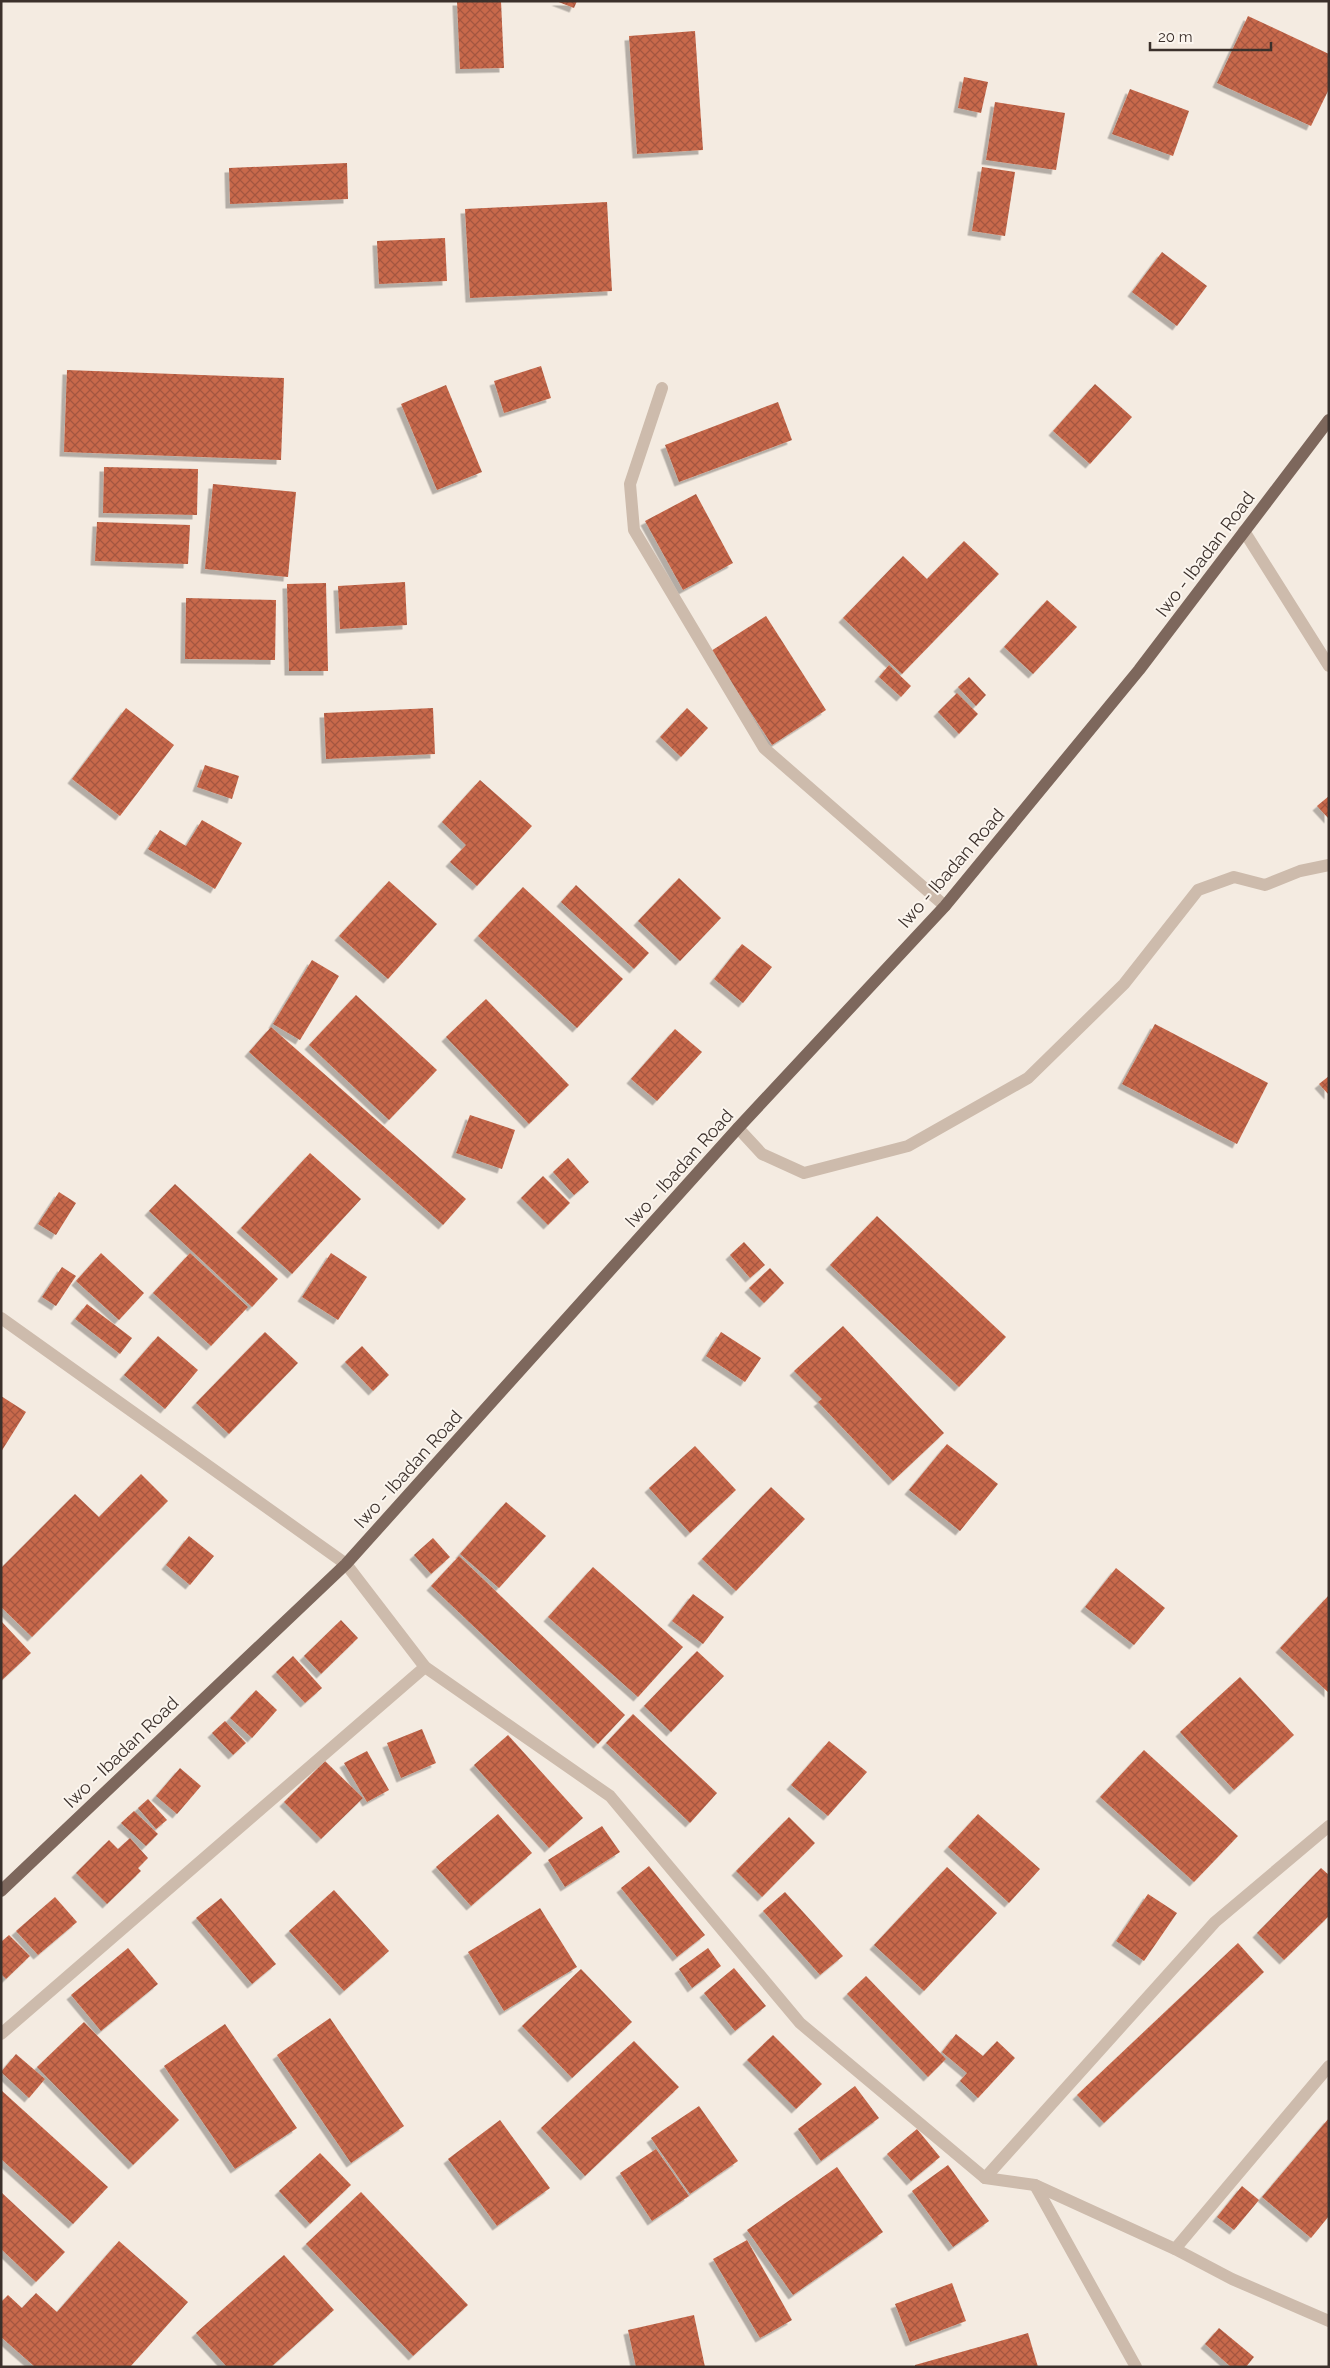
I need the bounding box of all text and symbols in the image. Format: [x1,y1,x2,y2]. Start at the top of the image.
scale bar [1150,20,1271,52]
text: 20 m [1158,28,1193,46]
street label: Iwo - Ibadan Road [1151,487,1259,621]
street label: Iwo - Ibadan Road [894,804,1008,932]
street label: Iwo - Ibadan Road [621,1105,737,1231]
street label: Iwo - Ibadan Road [350,1406,466,1532]
street label: Iwo - Ibadan Road [59,1692,183,1812]

